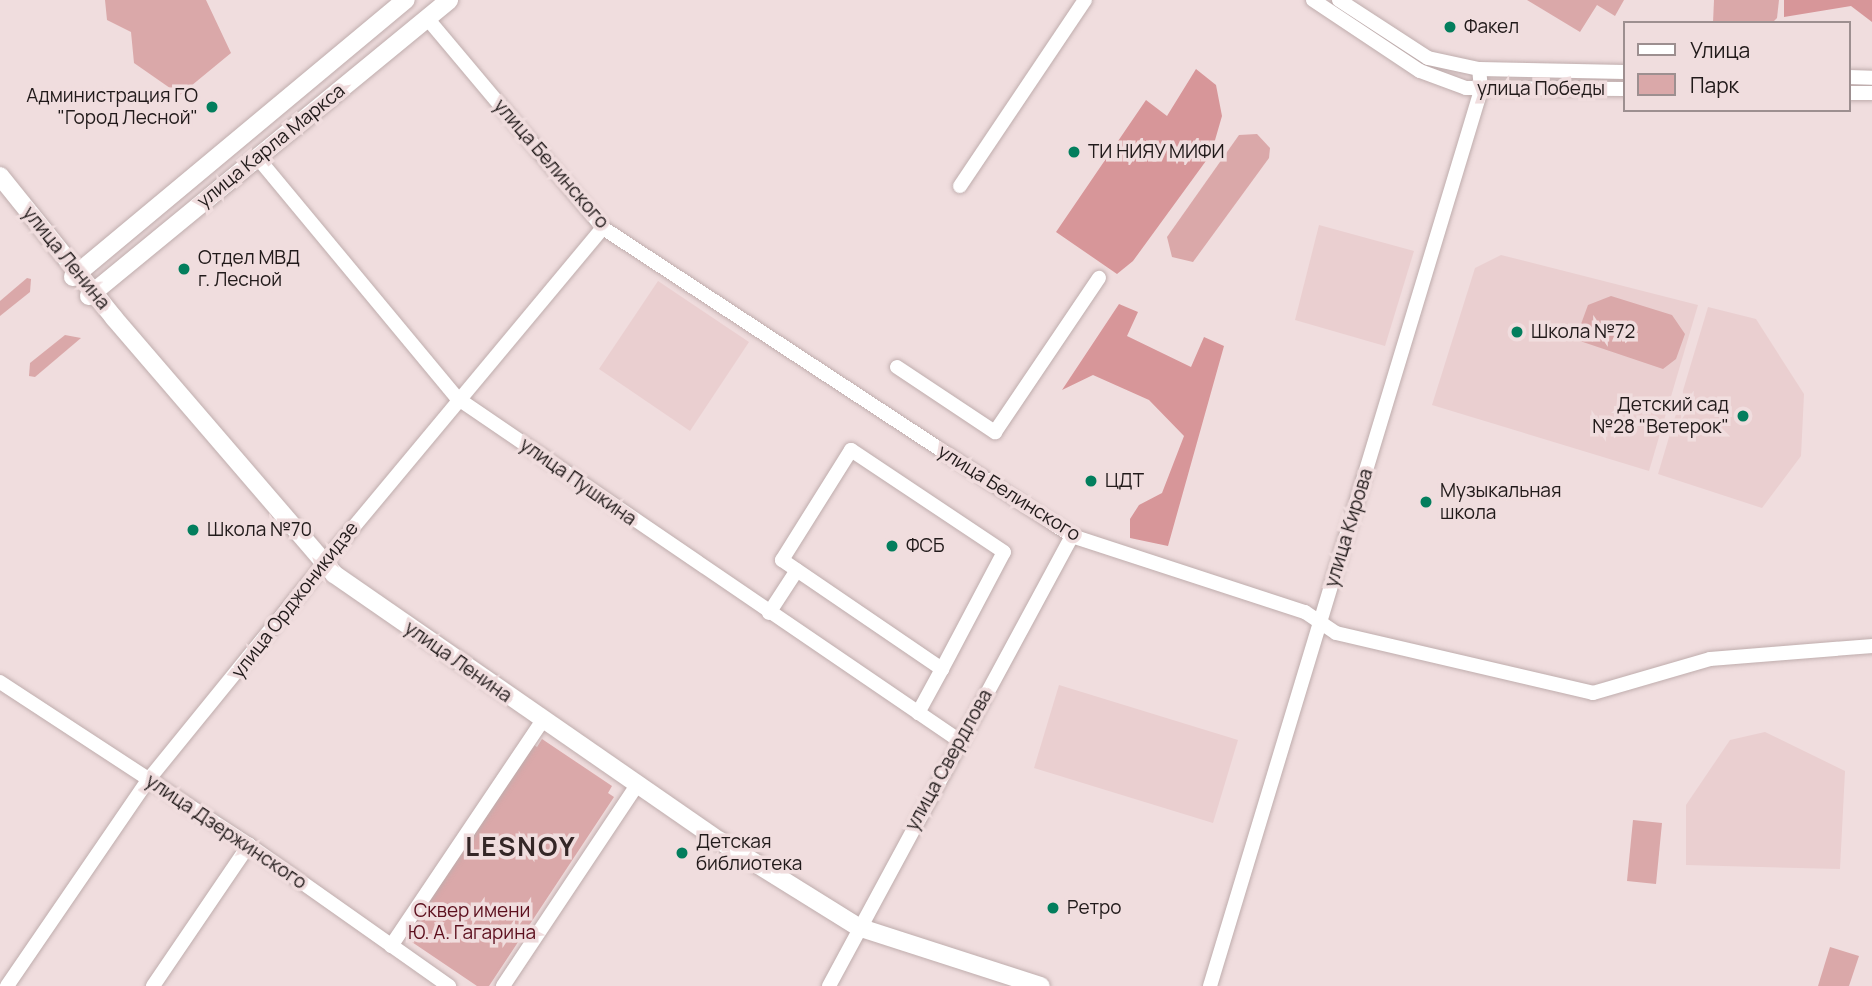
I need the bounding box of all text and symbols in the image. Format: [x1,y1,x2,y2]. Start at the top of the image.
place label: Факел [1464,16,1519,38]
marker: Факел [1442,19,1458,35]
legend [1624,21,1851,112]
text: Улица [1690,36,1750,64]
text: Парк [1690,71,1739,99]
street label: улица Победы [1477,78,1605,100]
street label: улица Карла Маркса [192,79,350,213]
place label: Администрация ГО "Город Лесной" [26,85,198,129]
street label: улица Белинского [489,95,613,233]
marker: Администрация ГО "Город Лесной" [204,99,220,115]
place label: ТИ НИЯУ МИФИ [1088,141,1225,163]
marker: ТИ НИЯУ МИФИ [1066,144,1082,160]
street label: улица Ленина [18,202,114,314]
place label: Отдел МВД г. Лесной [198,247,300,291]
marker: Отдел МВД г. Лесной [176,261,192,277]
place label: Школа №72 [1531,321,1635,343]
marker: Школа №72 [1509,324,1525,340]
place label: Детский сад №28 "Ветерок" [1592,394,1729,438]
marker: Детский сад №28 "Ветерок" [1735,408,1751,424]
street label: улица Пушкина [515,433,641,531]
street label: улица Белинского [933,440,1085,546]
street label: улица Кирова [1320,466,1378,590]
place label: ЦДТ [1105,470,1144,492]
marker: ЦДТ [1083,473,1099,489]
place label: Музыкальная школа [1440,480,1561,524]
marker: Музыкальная школа [1418,494,1434,510]
street label: улица Орджоникидзе [227,517,363,683]
place label: Школа №70 [207,519,312,541]
marker: Школа №70 [185,522,201,538]
place label: ФСБ [906,535,945,557]
marker: ФСБ [884,538,900,554]
street label: улица Ленина [400,617,516,707]
street label: улица Свердлова [901,685,997,835]
street label: улица Дзержинского [141,770,311,894]
district label: LESNOY [466,831,576,863]
place label: Детская библиотека [696,831,802,875]
marker: Детская библиотека [674,845,690,861]
place label: Ретро [1067,897,1122,919]
park label: Сквер имени Ю. А. Гагарина [408,900,536,944]
marker: Ретро [1045,900,1061,916]

